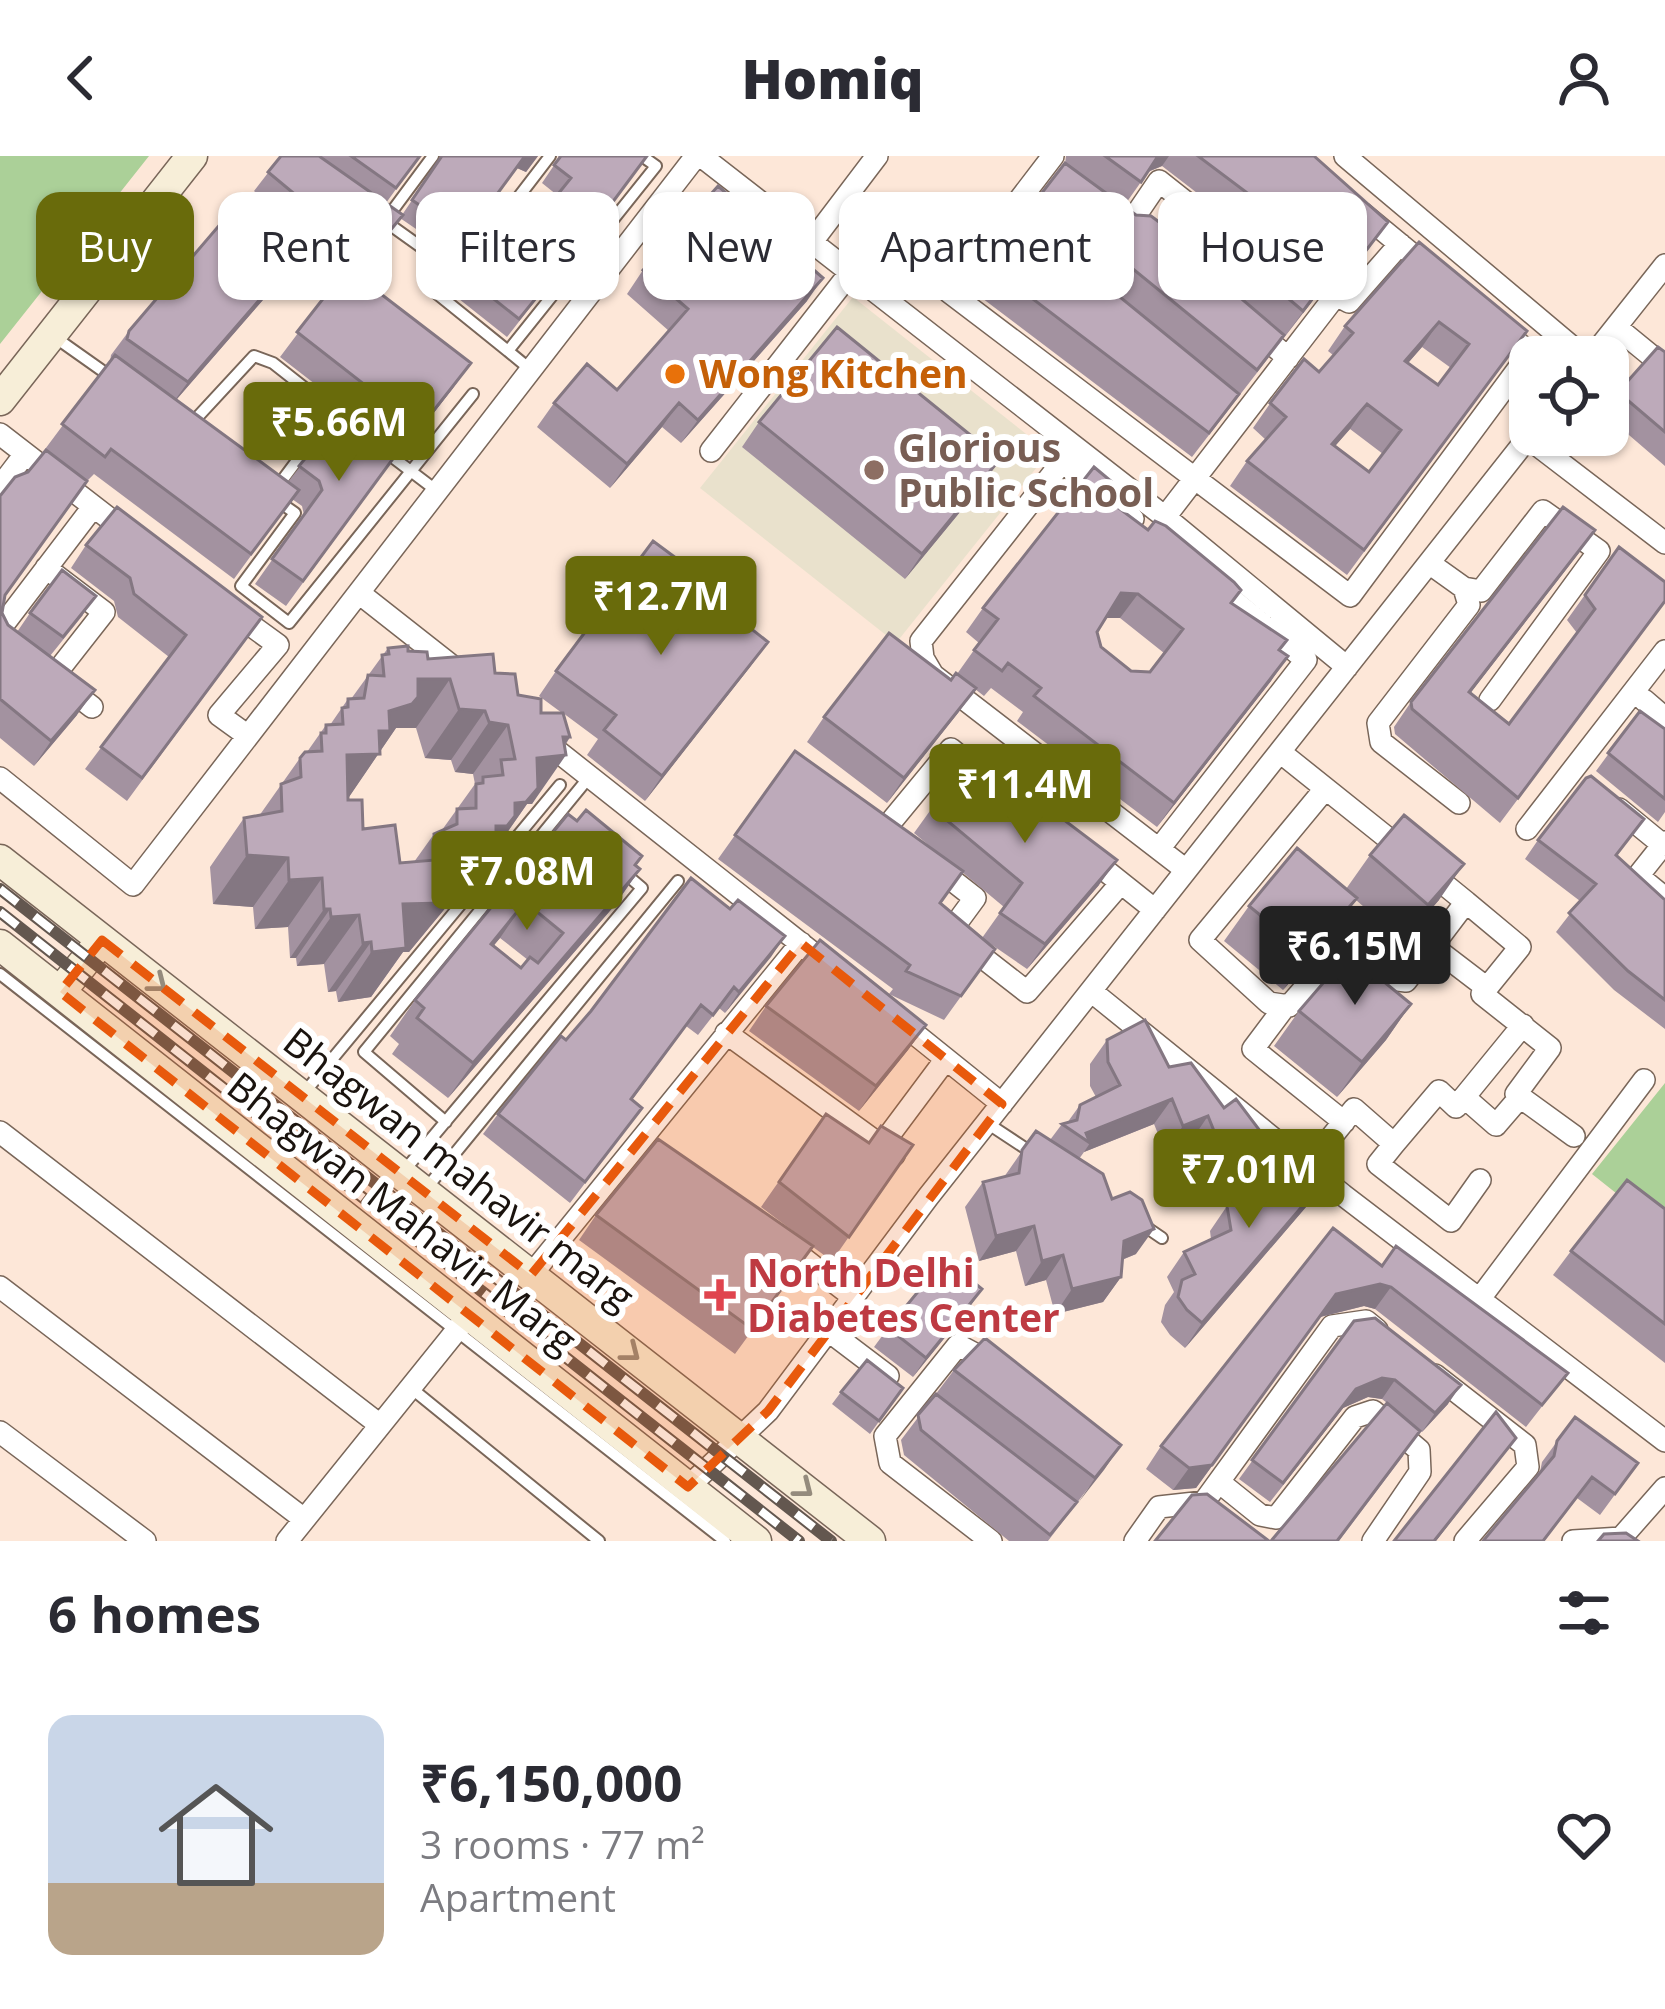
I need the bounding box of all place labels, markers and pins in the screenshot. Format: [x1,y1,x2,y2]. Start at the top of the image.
place label: Wong Kitchen [699,346,968,399]
marker: Wong Kitchen [662,361,688,387]
pin: ₹5.66M [241,382,437,484]
place label: Glorious Public School [898,420,1154,518]
marker: Glorious Public School [861,457,887,483]
pin: ₹12.7M [563,556,759,658]
pin: ₹11.4M [927,744,1123,846]
pin: ₹7.08M [429,831,625,933]
pin: ₹6.15M [1257,906,1453,1008]
pin: ₹7.01M [1151,1129,1347,1231]
place label: North Delhi Diabetes Center [747,1245,1060,1343]
marker: North Delhi Diabetes Center [704,1279,736,1311]

